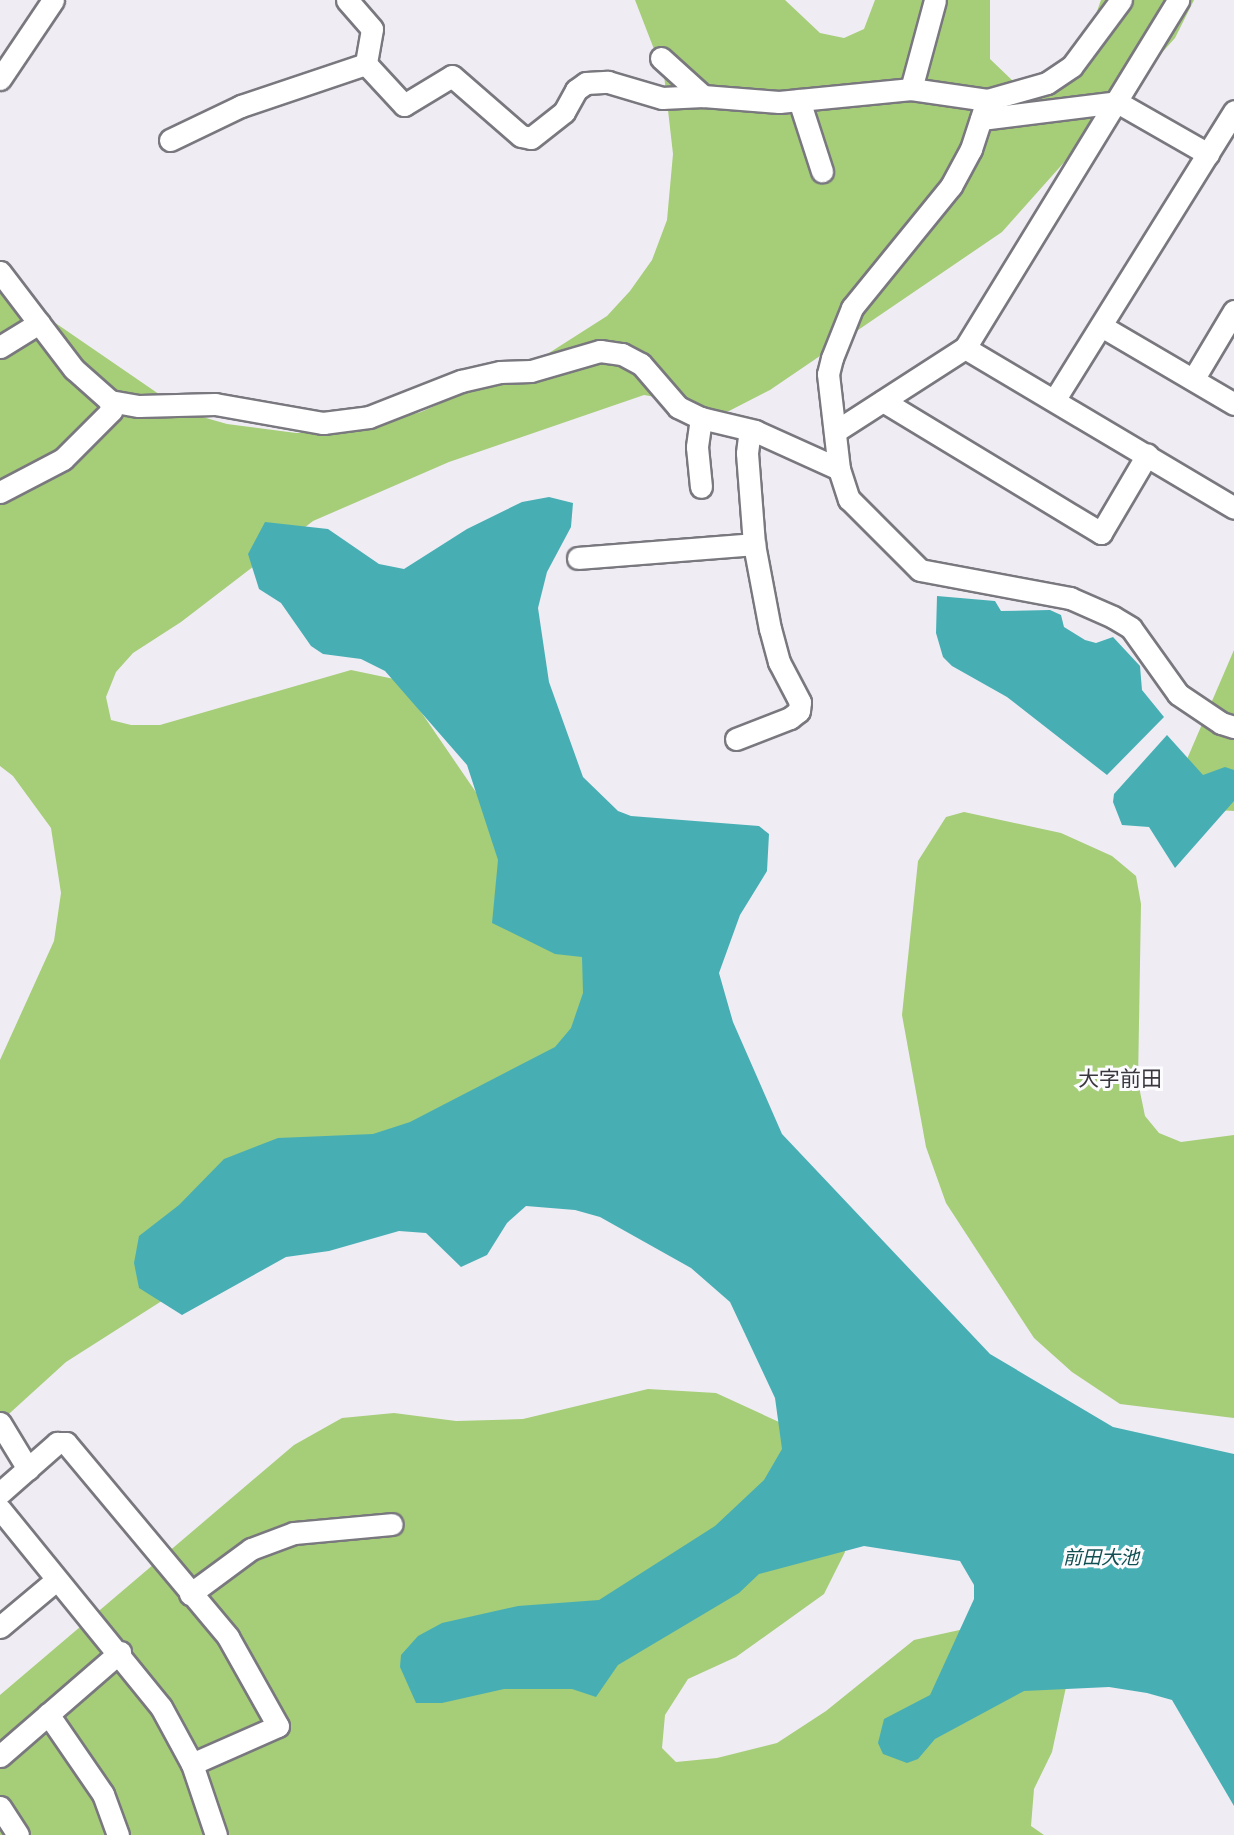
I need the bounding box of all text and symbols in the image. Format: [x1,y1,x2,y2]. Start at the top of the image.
district label: 大字前田 [1078,1065,1162,1091]
water label: 前田大池 [1063,1547,1139,1569]

